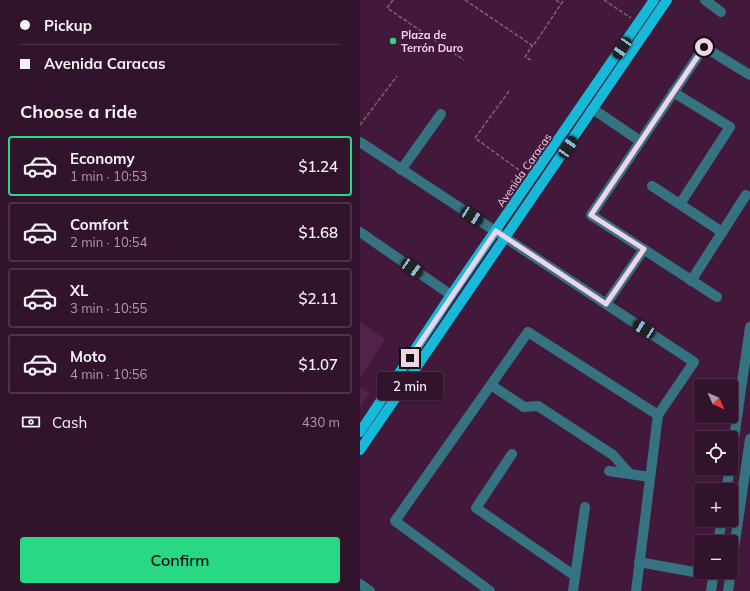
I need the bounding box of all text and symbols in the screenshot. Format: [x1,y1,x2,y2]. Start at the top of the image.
text: Pickup [44,16,92,35]
place label: Plaza de Terrón Duro [401,28,464,55]
car [610,35,634,61]
marker: Plaza de Terrón Duro [388,36,398,46]
route start [695,38,713,56]
text: Avenida Caracas [44,54,166,73]
text: Choose a ride [20,100,137,123]
street label: Avenida Caracas [493,131,555,209]
car [556,134,580,160]
icon: car [22,148,58,184]
text: Economy [70,149,135,168]
text: $1.24 [298,157,338,176]
text: 1 min · 10:53 [70,168,147,184]
car [459,204,485,228]
icon: car [22,214,58,250]
text: Comfort [70,215,128,234]
text: $1.68 [298,223,338,242]
text: 2 min · 10:54 [70,234,147,250]
car [399,256,425,280]
icon: car [22,280,58,316]
text: XL [70,281,88,300]
text: $2.11 [298,289,338,308]
text: 3 min · 10:55 [70,300,147,316]
car [631,317,657,341]
icon: car [22,346,58,382]
text: Moto [70,347,106,366]
route end [401,349,419,367]
text: $1.07 [298,355,338,374]
text: 4 min · 10:56 [70,366,147,382]
callout: 2 min [377,372,443,400]
text: 2 min [393,378,427,394]
north arrow [694,379,738,423]
map controls [694,379,738,579]
icon: cash [20,411,42,433]
text: Cash [52,413,87,432]
text: 430 m [302,414,340,430]
button: locate [694,431,738,475]
button: + [694,483,738,527]
button: − [694,535,738,579]
button: Confirm [20,537,340,583]

